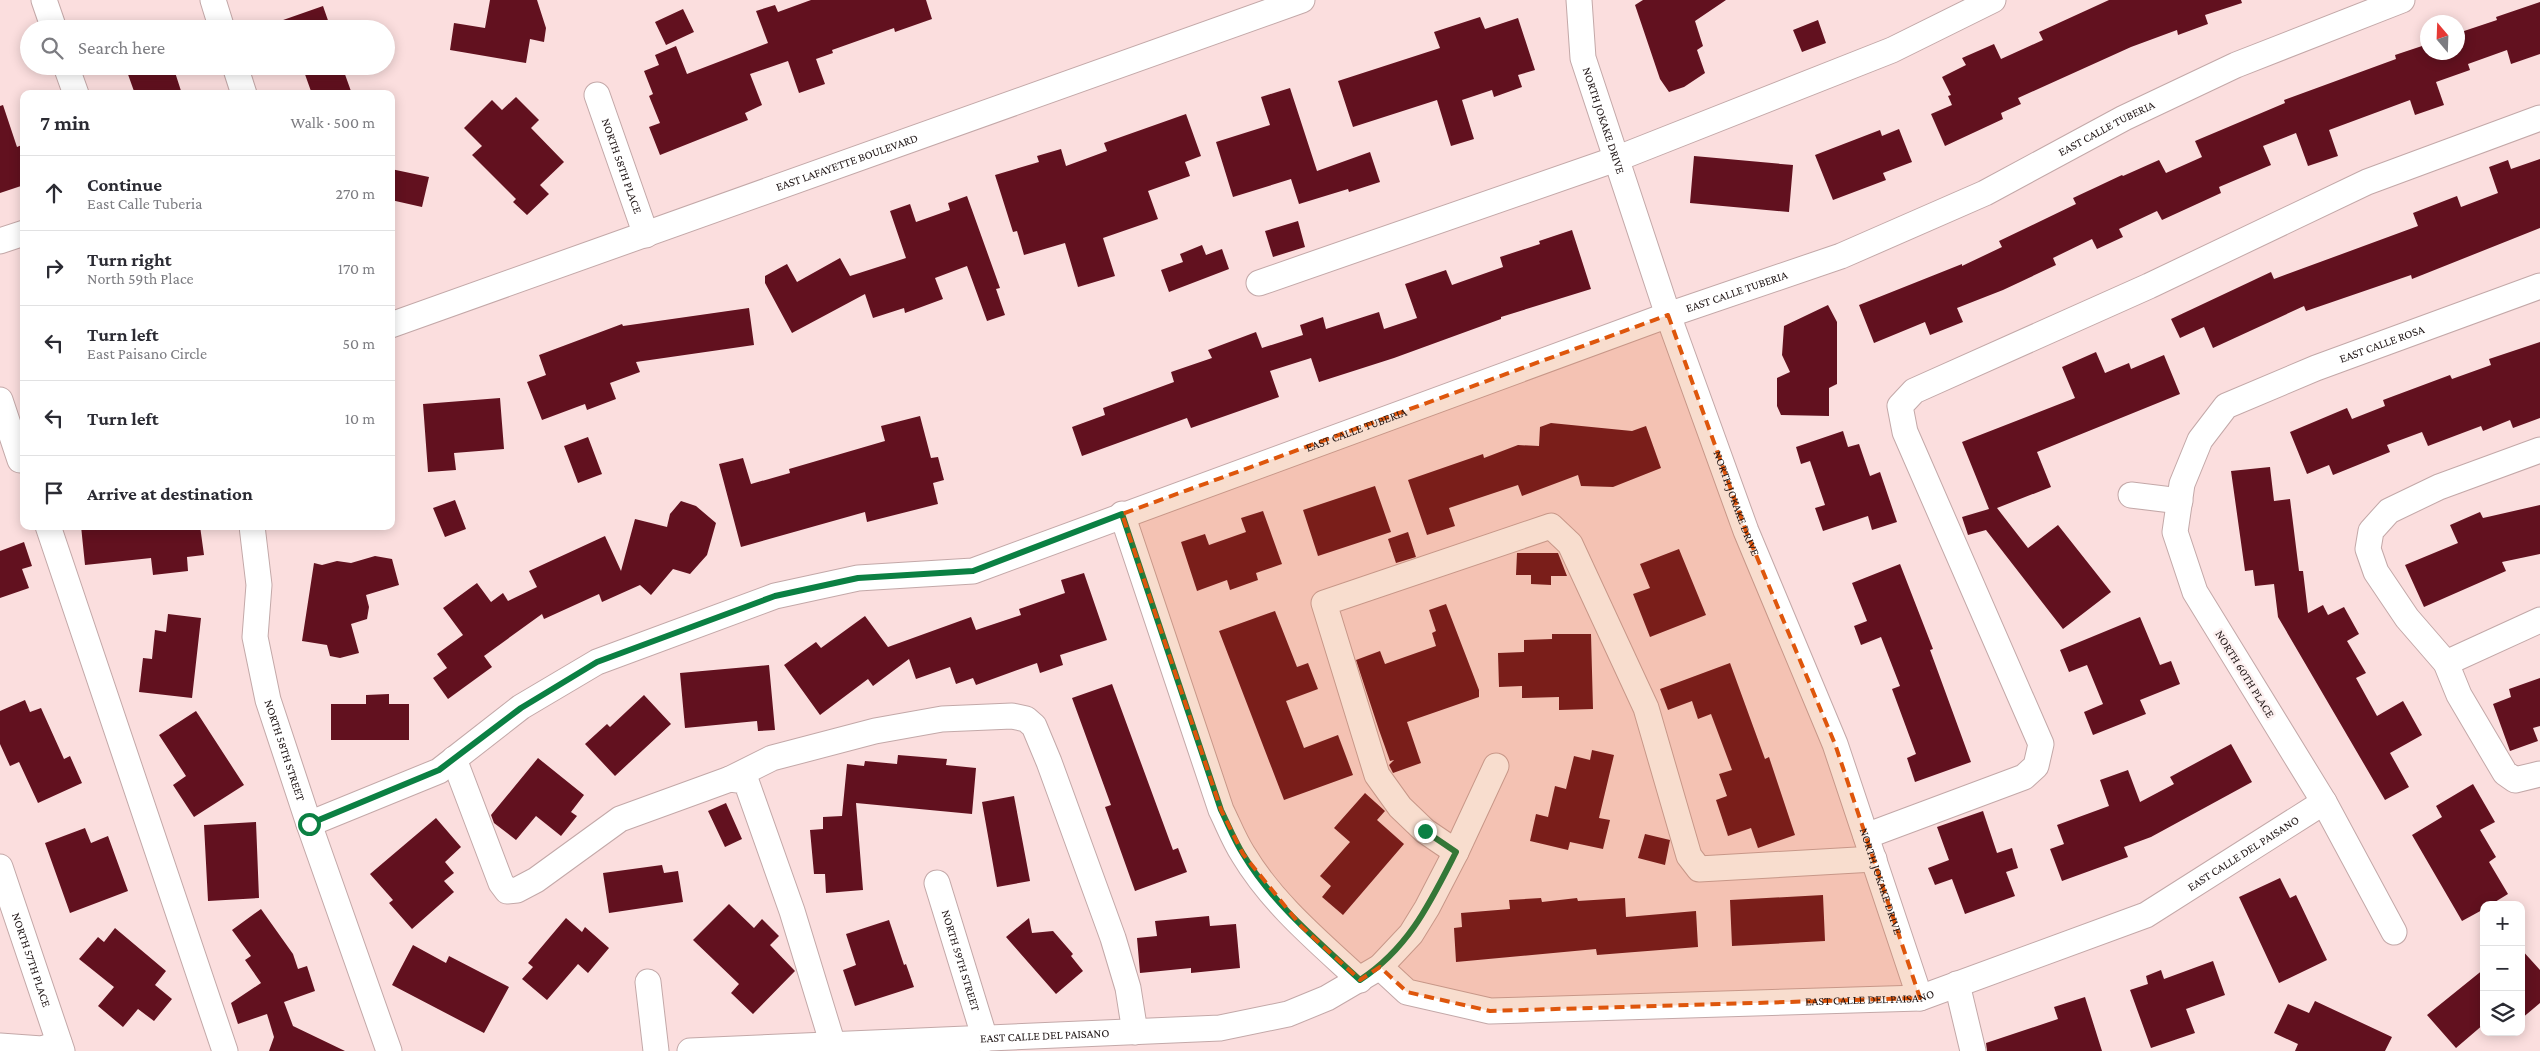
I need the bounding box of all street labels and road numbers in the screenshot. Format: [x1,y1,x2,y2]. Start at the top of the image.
street label: NORTH JOKAKE DRIVE [1580,65,1628,176]
street label: EAST CALLE TUBERIA [2056,97,2157,159]
street label: NORTH 58TH PLACE [599,116,645,216]
street label: EAST LAFAYETTE BOULEVARD [774,131,920,194]
street label: EAST CALLE TUBERIA [1684,268,1790,315]
street label: EAST CALLE ROSA [2338,322,2426,366]
street label: EAST CALLE TUBERIA [1304,405,1409,455]
street label: NORTH JOKAKE DRIVE [1710,448,1763,558]
street label: NORTH 60TH PLACE [2212,628,2278,721]
street label: NORTH 58TH STREET [261,698,308,803]
street label: EAST CALLE DEL PAISANO [2185,813,2302,894]
street label: NORTH JOKAKE DRIVE [1857,826,1905,937]
street label: NORTH 59TH STREET [939,908,983,1013]
street label: NORTH 57TH PLACE [9,911,54,1009]
street label: EAST CALLE DEL PAISANO [1805,986,1936,1008]
street label: EAST CALLE DEL PAISANO [980,1026,1110,1045]

